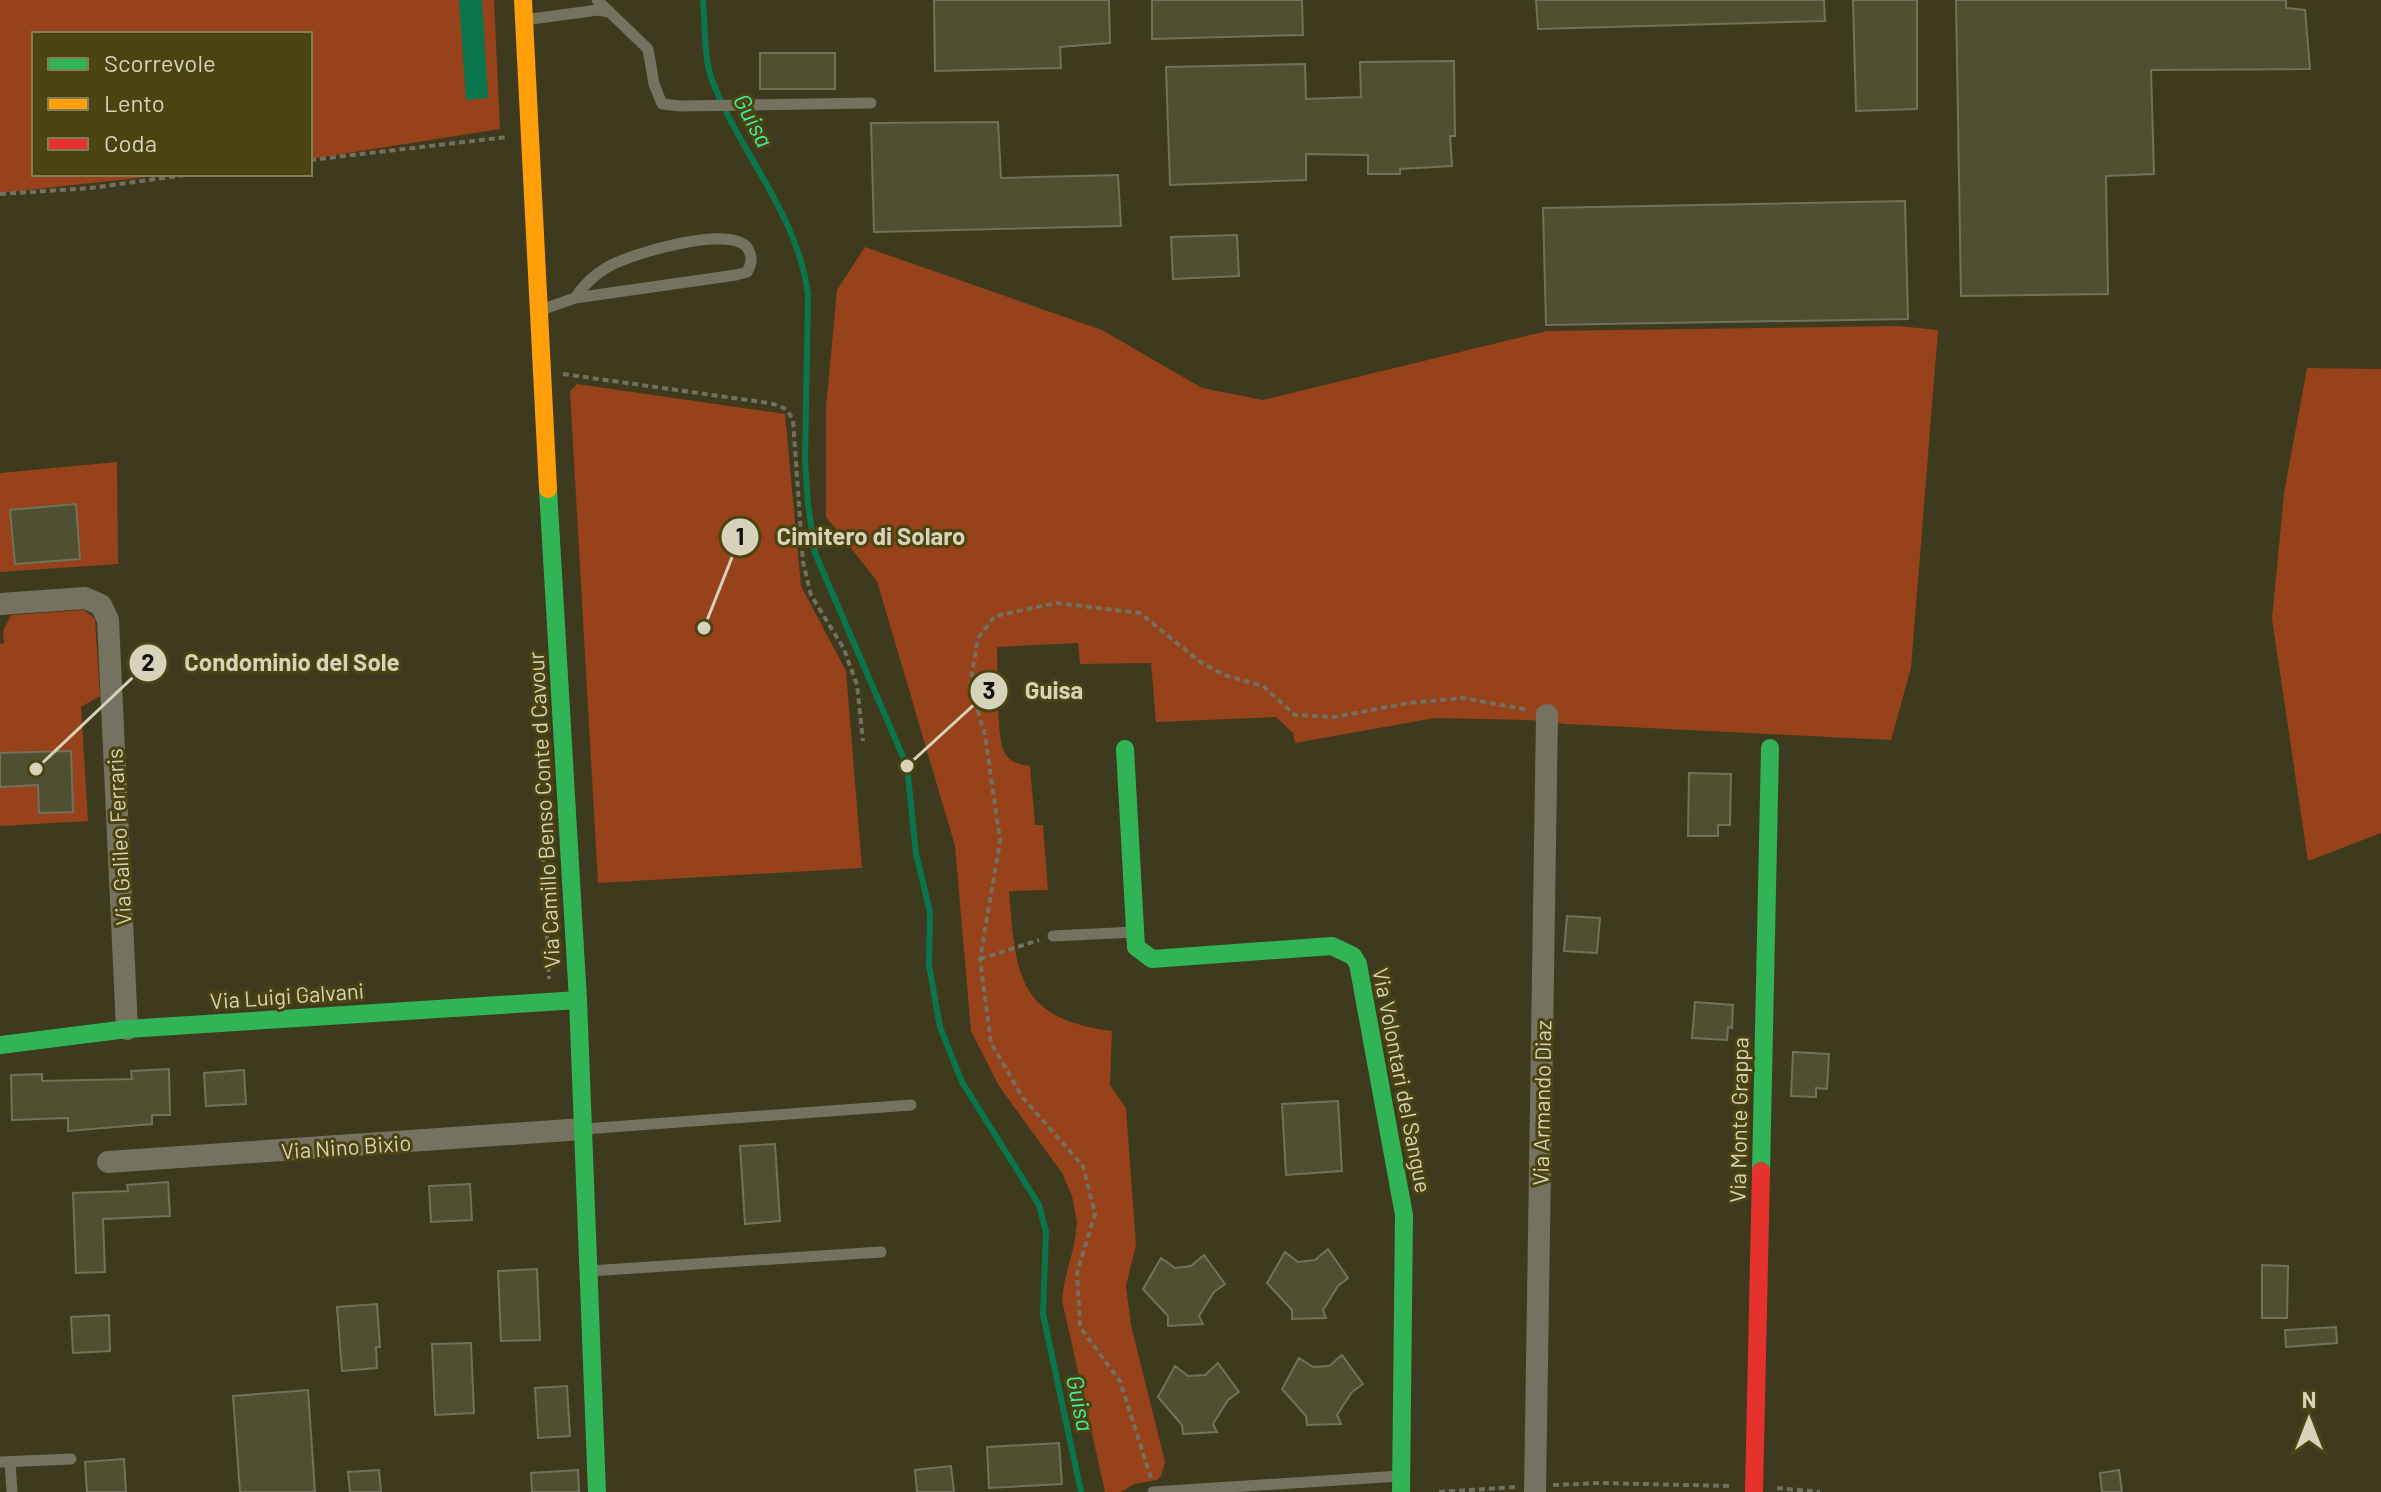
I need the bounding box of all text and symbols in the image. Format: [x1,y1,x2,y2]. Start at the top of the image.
legend [32,32,312,176]
text: Scorrevole [104,48,216,77]
text: Lento [104,88,165,117]
water label: Guisa [728,88,780,152]
text: Coda [104,128,157,157]
callout: Cimitero di Solaro [720,513,981,561]
text: 1 [736,521,744,550]
text: Cimitero di Solaro [777,521,965,550]
callout: Condominio del Sole [128,639,416,687]
text: 2 [141,647,155,676]
text: Condominio del Sole [184,647,400,676]
street label: Via Camillo Benso Conte d Cavour [522,651,564,969]
callout: Guisa [969,667,1099,715]
text: 3 [983,675,995,704]
text: Guisa [1025,675,1083,704]
street label: Via Galileo Ferraris [100,748,136,926]
street label: Via Volontari del Sangue [1368,965,1438,1195]
street label: Via Luigi Galvani [209,977,365,1013]
street label: Via Armando Diaz [1527,1020,1555,1186]
street label: Via Monte Grappa [1724,1037,1752,1203]
street label: Via Nino Bixio [280,1128,412,1164]
water label: Guisa [1061,1372,1101,1434]
north arrow [2269,1380,2349,1460]
text: N [2302,1386,2316,1412]

